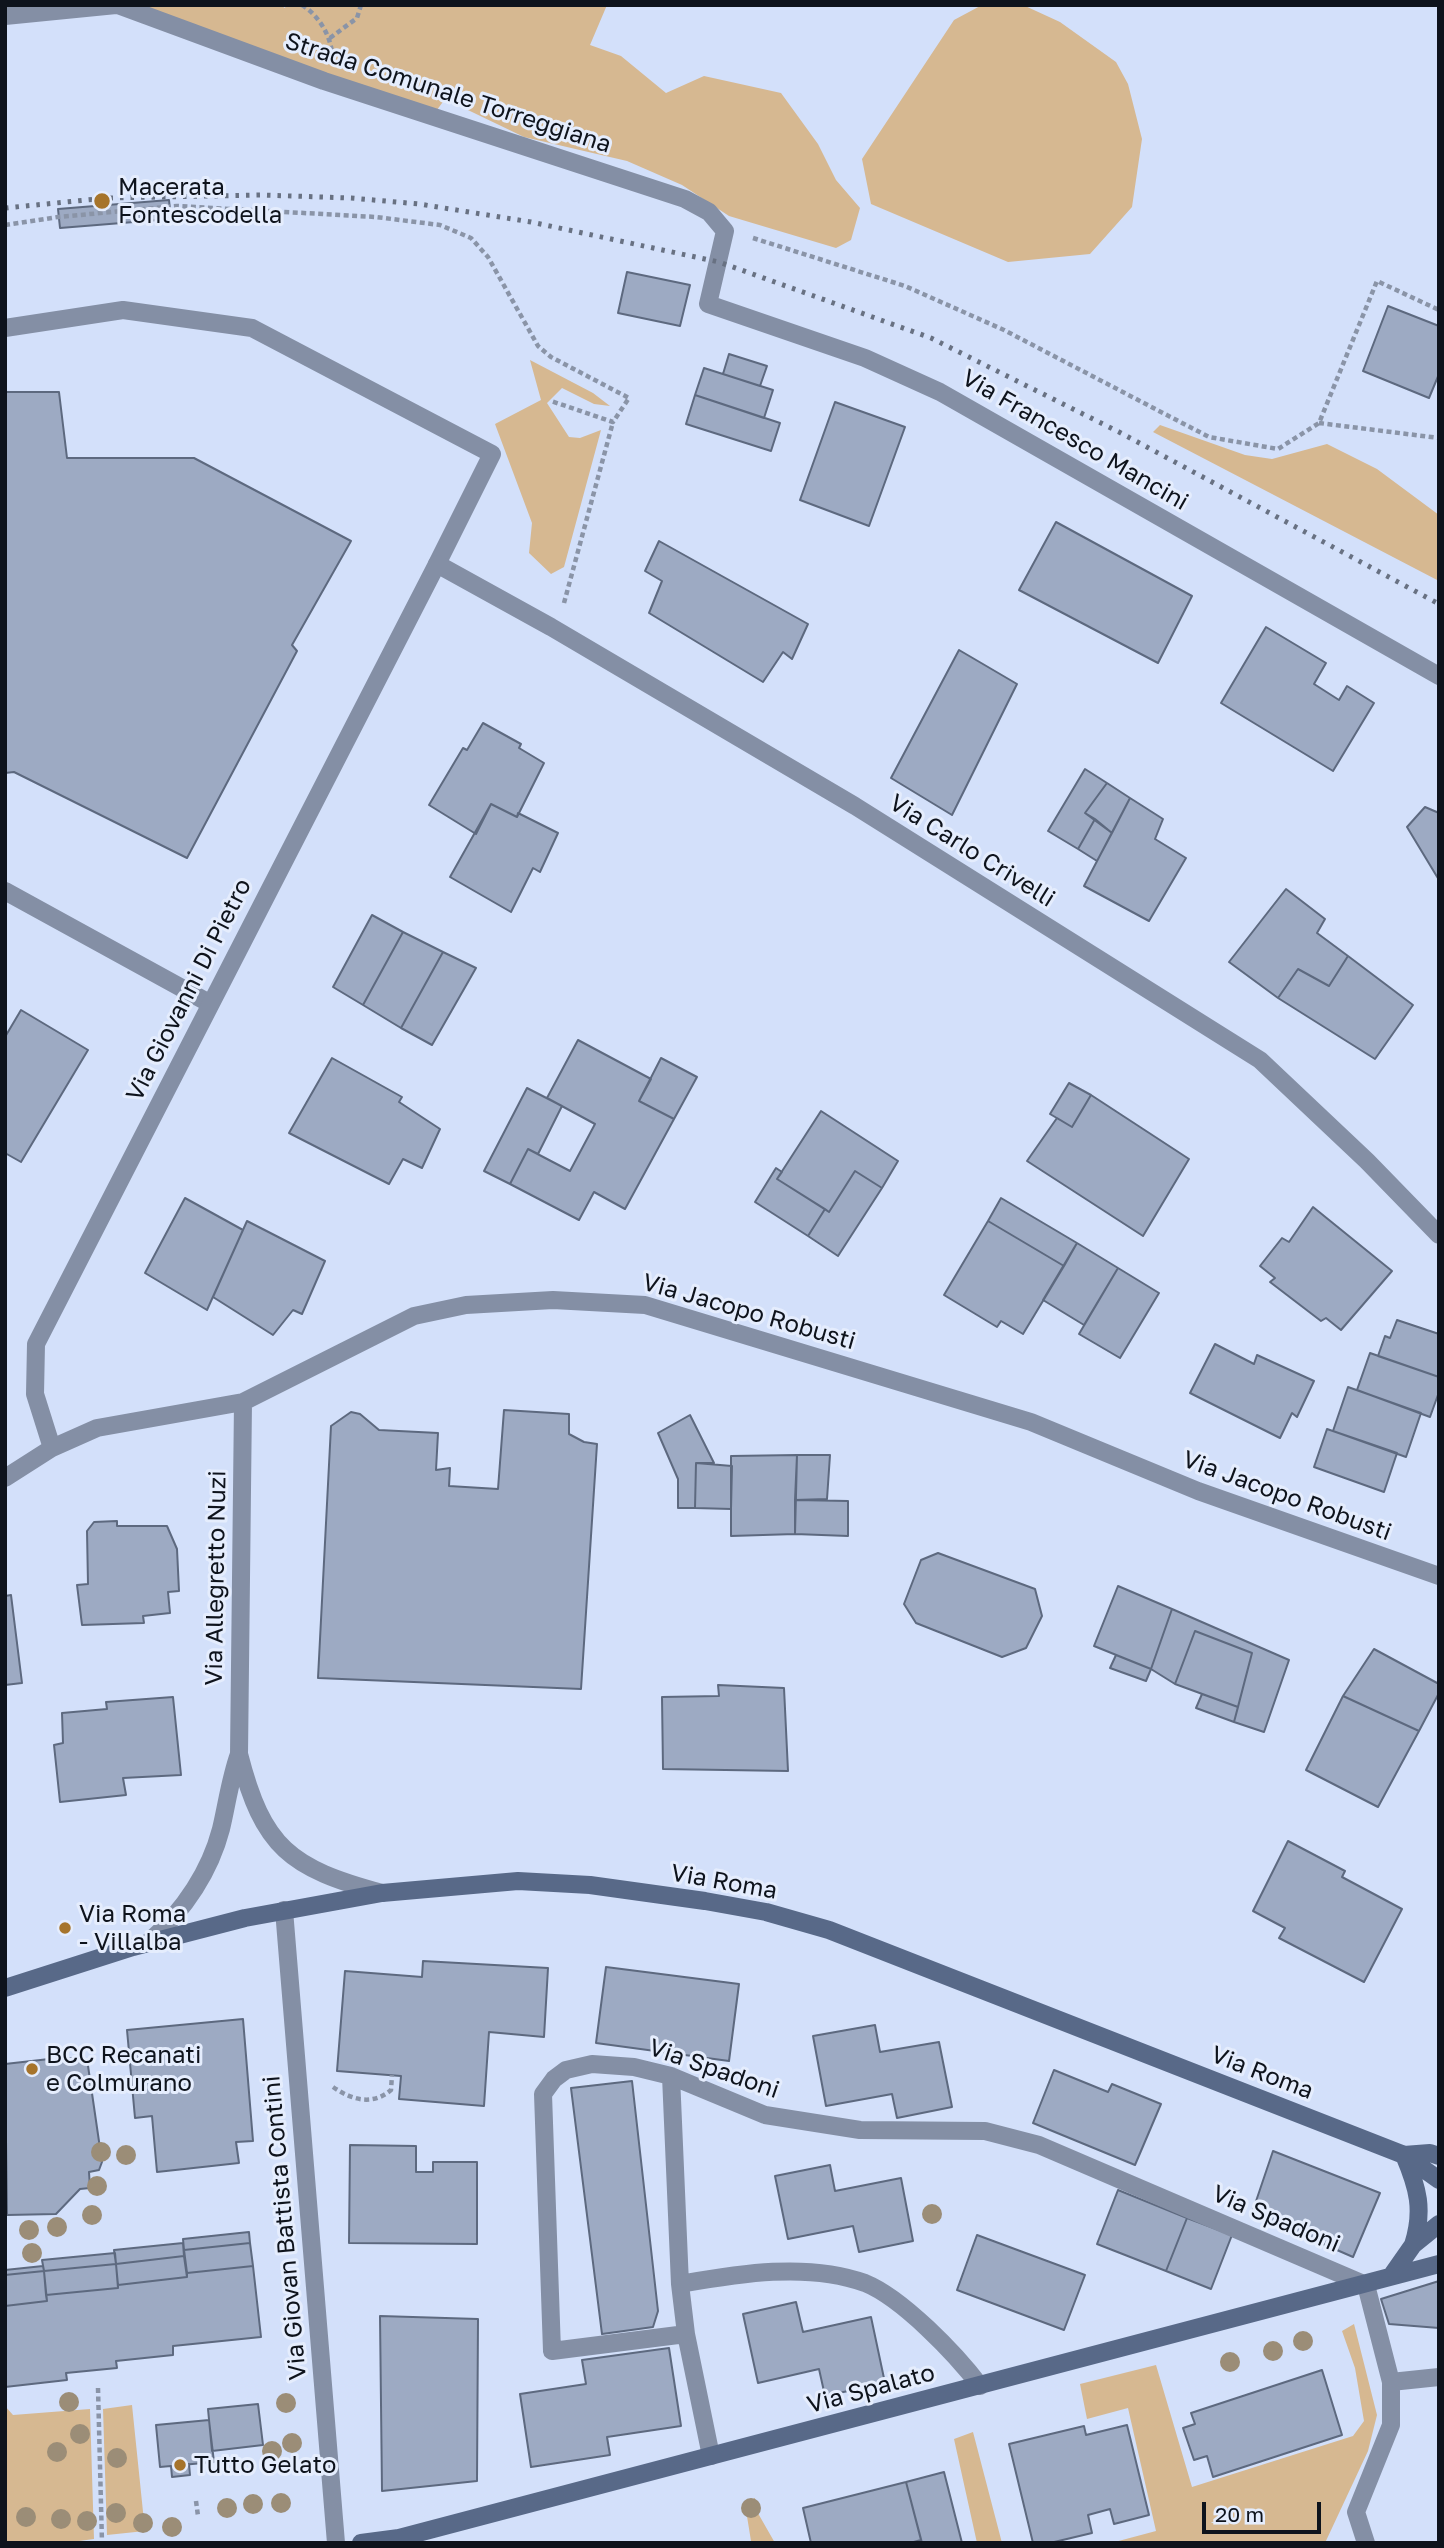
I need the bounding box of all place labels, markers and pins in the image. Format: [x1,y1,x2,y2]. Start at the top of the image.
place label: Macerata Fontescodella [118,173,282,229]
marker: Macerata Fontescodella [92,191,112,211]
place label: Via Roma - Villalba [79,1900,186,1956]
marker: Via Roma - Villalba [57,1920,73,1936]
place label: BCC Recanati e Colmurano [46,2041,201,2097]
marker: BCC Recanati e Colmurano [24,2061,40,2077]
place label: Tutto Gelato [194,2451,336,2479]
marker: Tutto Gelato [172,2457,188,2473]

